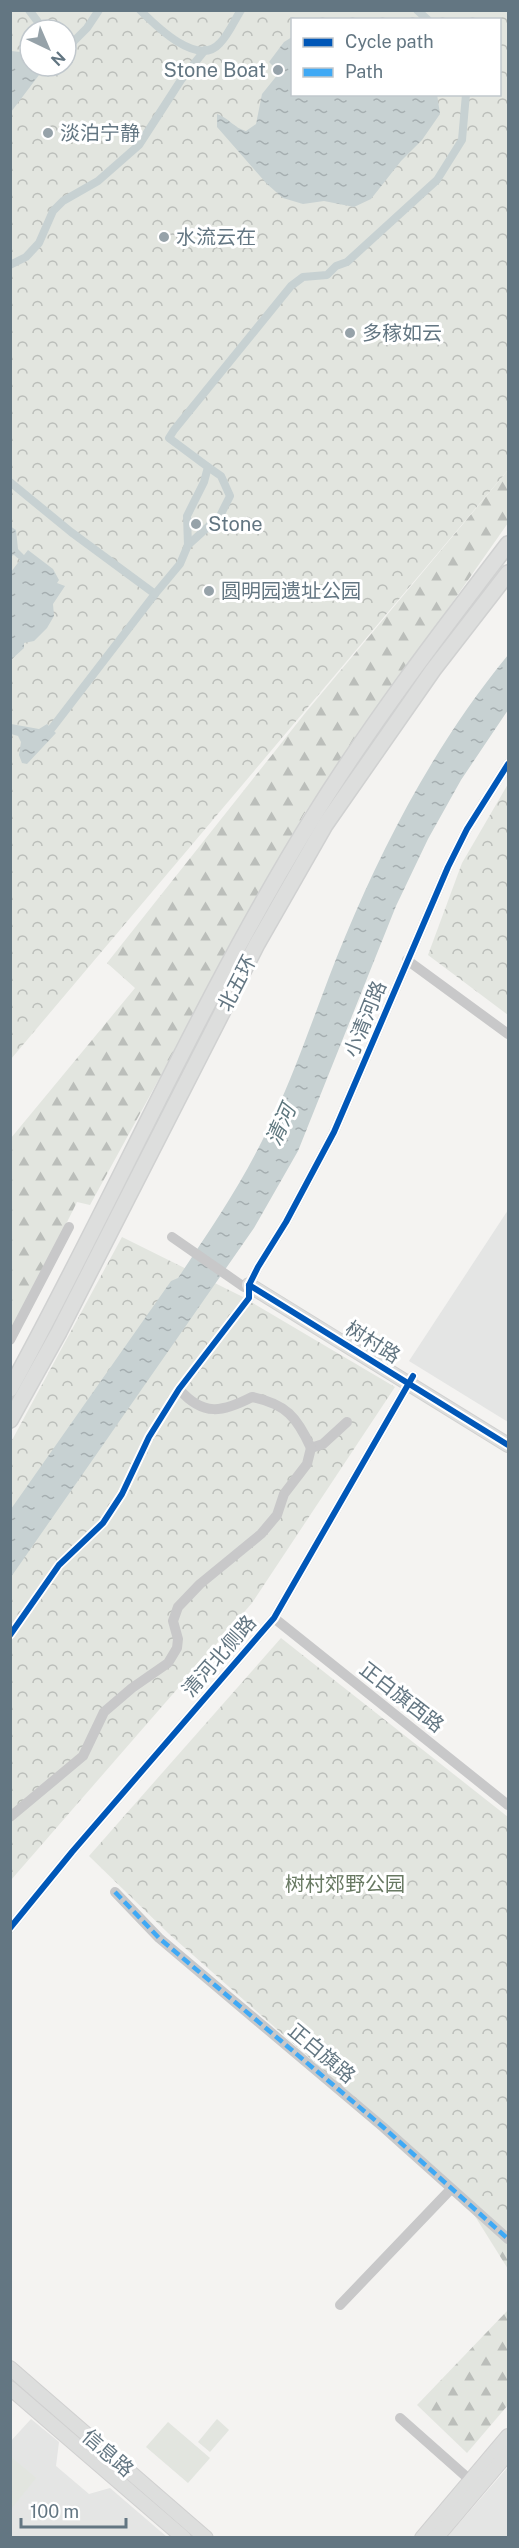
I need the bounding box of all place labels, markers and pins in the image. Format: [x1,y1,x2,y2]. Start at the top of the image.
place label: Stone Boat [164,58,266,82]
marker: Stone Boat [271,63,285,77]
place label: 淡泊宁静 [60,121,140,145]
marker: 淡泊宁静 [41,126,55,140]
place label: 水流云在 [176,225,256,249]
marker: 水流云在 [157,230,171,244]
place label: 多稼如云 [362,321,442,345]
marker: 多稼如云 [343,326,357,340]
place label: Stone [208,512,263,536]
marker: Stone [189,517,203,531]
place label: 圆明园遗址公园 [221,579,361,603]
marker: 圆明园遗址公园 [202,584,216,598]

